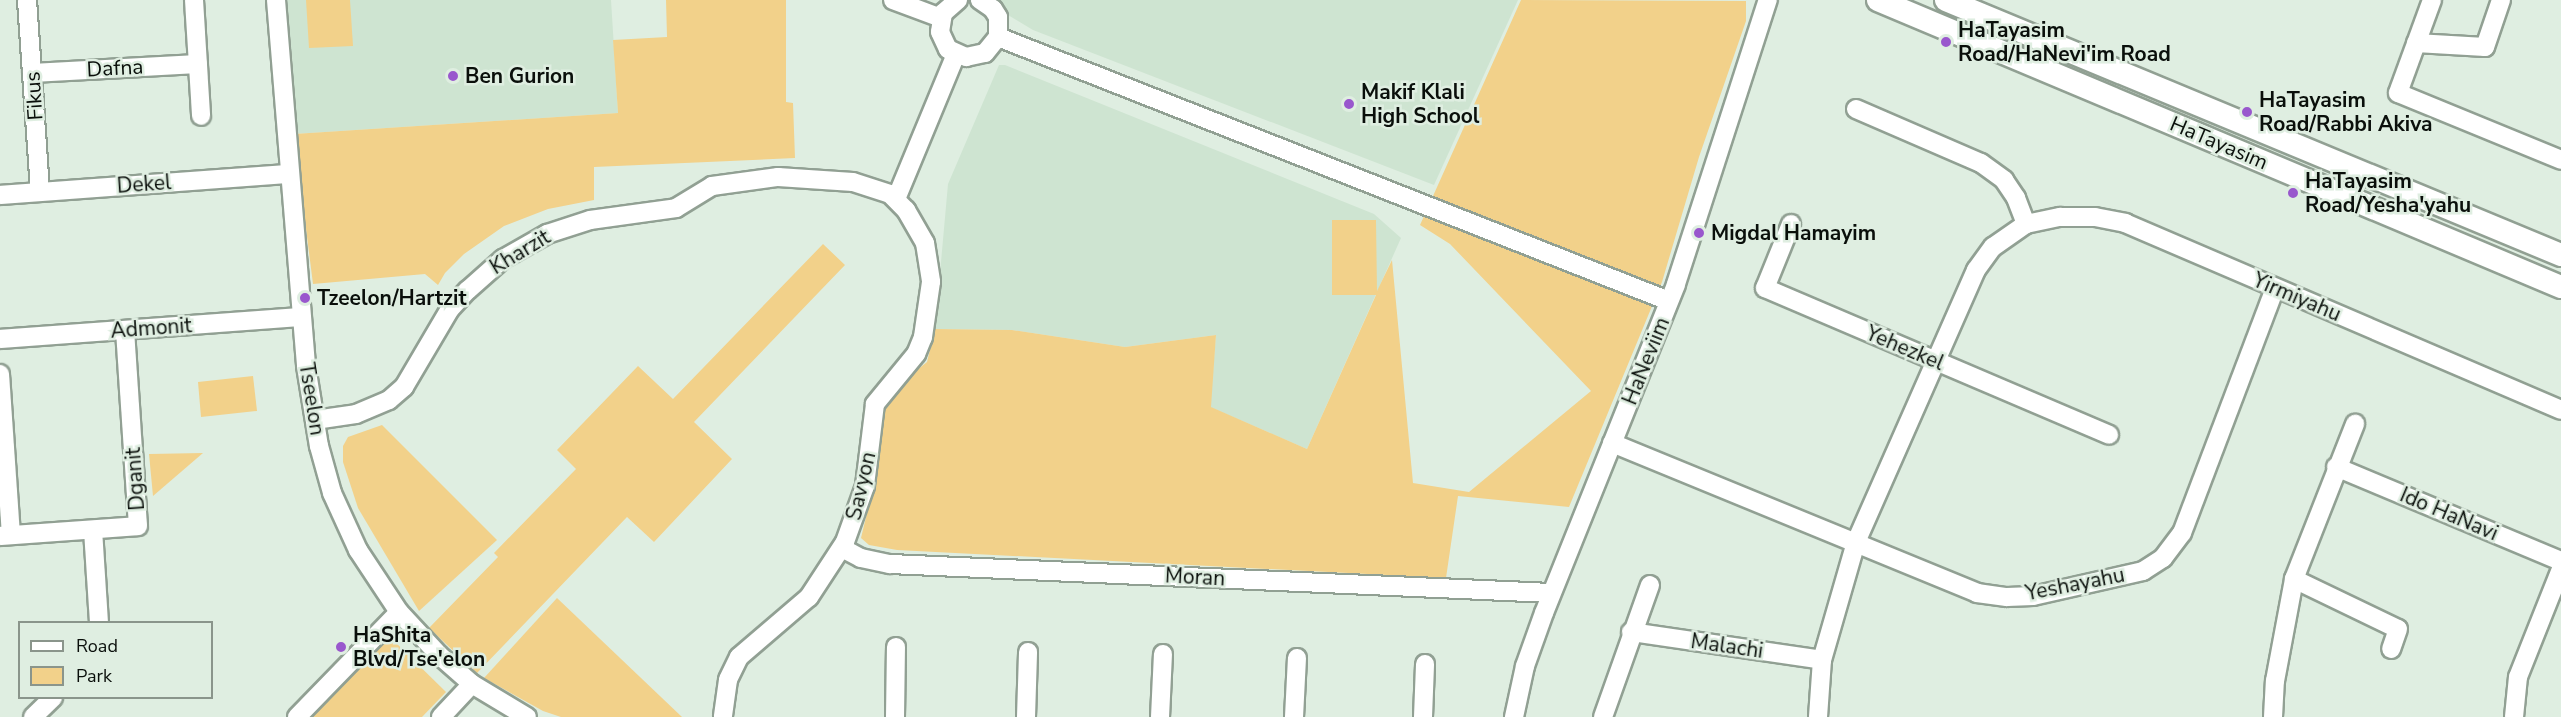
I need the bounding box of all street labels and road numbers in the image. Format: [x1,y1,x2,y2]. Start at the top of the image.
street label: Dafna [86,54,144,82]
street label: Fikus [20,71,48,121]
street label: HaTayasim [2166,111,2272,175]
street label: Dekel [116,170,172,198]
street label: Kharzit [485,224,555,280]
street label: Yirmiyahu [2249,267,2345,327]
street label: Admonit [110,313,192,343]
street label: HaNeviim [1617,314,1675,408]
street label: Yehezkel [1862,320,1948,376]
street label: Tseelon [294,361,330,437]
street label: Dganit [120,447,150,511]
street label: Savyon [841,449,881,523]
street label: Ido HaNavi [2396,482,2502,546]
street label: Yeshayahu [2023,562,2127,606]
street label: Moran [1164,563,1226,591]
street label: Malachi [1689,628,1765,664]

